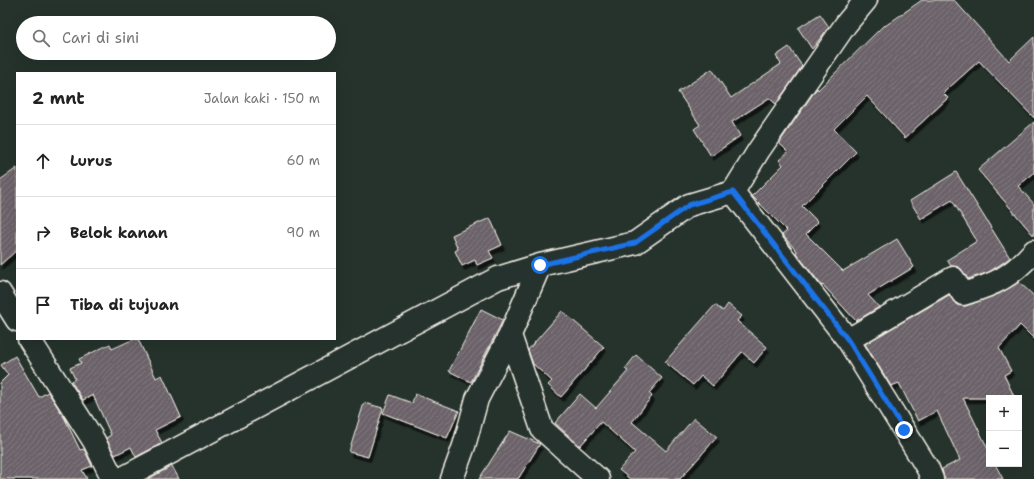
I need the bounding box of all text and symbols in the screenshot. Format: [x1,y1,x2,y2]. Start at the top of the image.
search box [16,16,336,60]
icon: search [30,27,52,49]
text: Cari di sini [62,28,139,48]
text: 2 mnt [32,87,85,109]
text: Jalan kaki · 150 m [204,90,320,107]
icon: ahead [32,150,54,172]
text: Lurus [70,151,112,171]
text: 60 m [287,152,320,169]
icon: right [32,222,54,244]
text: Belok kanan [70,223,168,243]
text: 90 m [286,224,320,241]
route start [531,256,549,274]
icon: arrive [32,294,54,316]
text: Tiba di tujuan [70,295,179,315]
map controls [986,395,1022,467]
button: + [986,395,1022,431]
route end [895,421,913,439]
button: − [986,431,1022,467]

